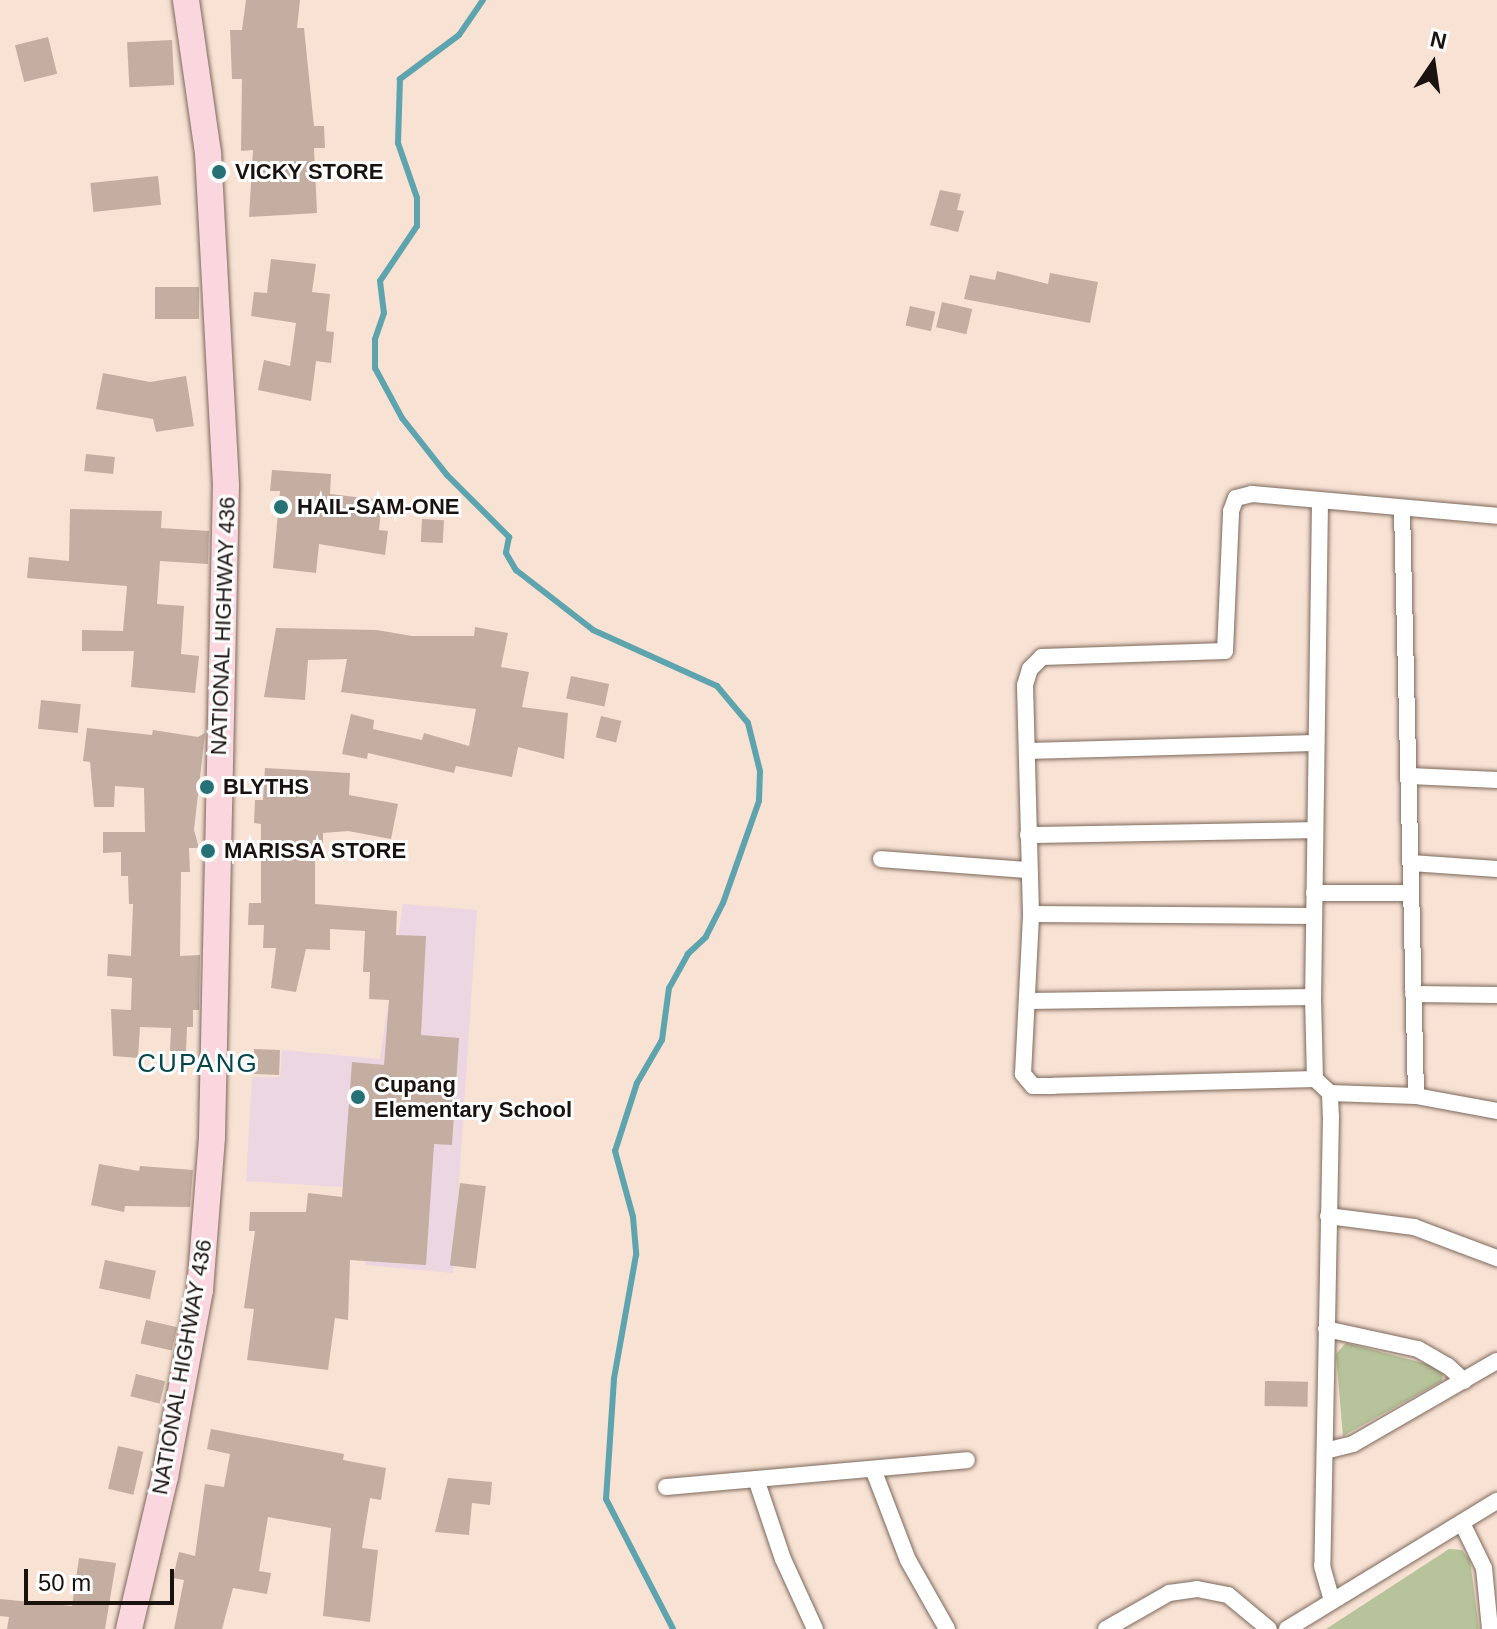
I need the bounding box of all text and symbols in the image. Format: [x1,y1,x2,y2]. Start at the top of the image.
north arrow [1393,24,1473,104]
text: N [1428,26,1449,54]
place label: VICKY STORE [235,159,384,185]
marker: VICKY STORE [210,163,228,181]
place label: HAIL-SAM-ONE [297,494,460,520]
street label: NATIONAL HIGHWAY 436 [205,496,241,756]
marker: HAIL-SAM-ONE [272,498,290,516]
place label: BLYTHS [223,774,309,800]
marker: BLYTHS [198,778,216,796]
place label: MARISSA STORE [224,838,407,864]
marker: MARISSA STORE [199,842,217,860]
district label: CUPANG [137,1048,259,1080]
place label: Cupang Elementary School [374,1071,572,1122]
marker: Cupang Elementary School [349,1088,367,1106]
street label: NATIONAL HIGHWAY 436 [146,1237,218,1497]
scale bar [28,1553,178,1603]
text: 50 m [38,1569,91,1596]

